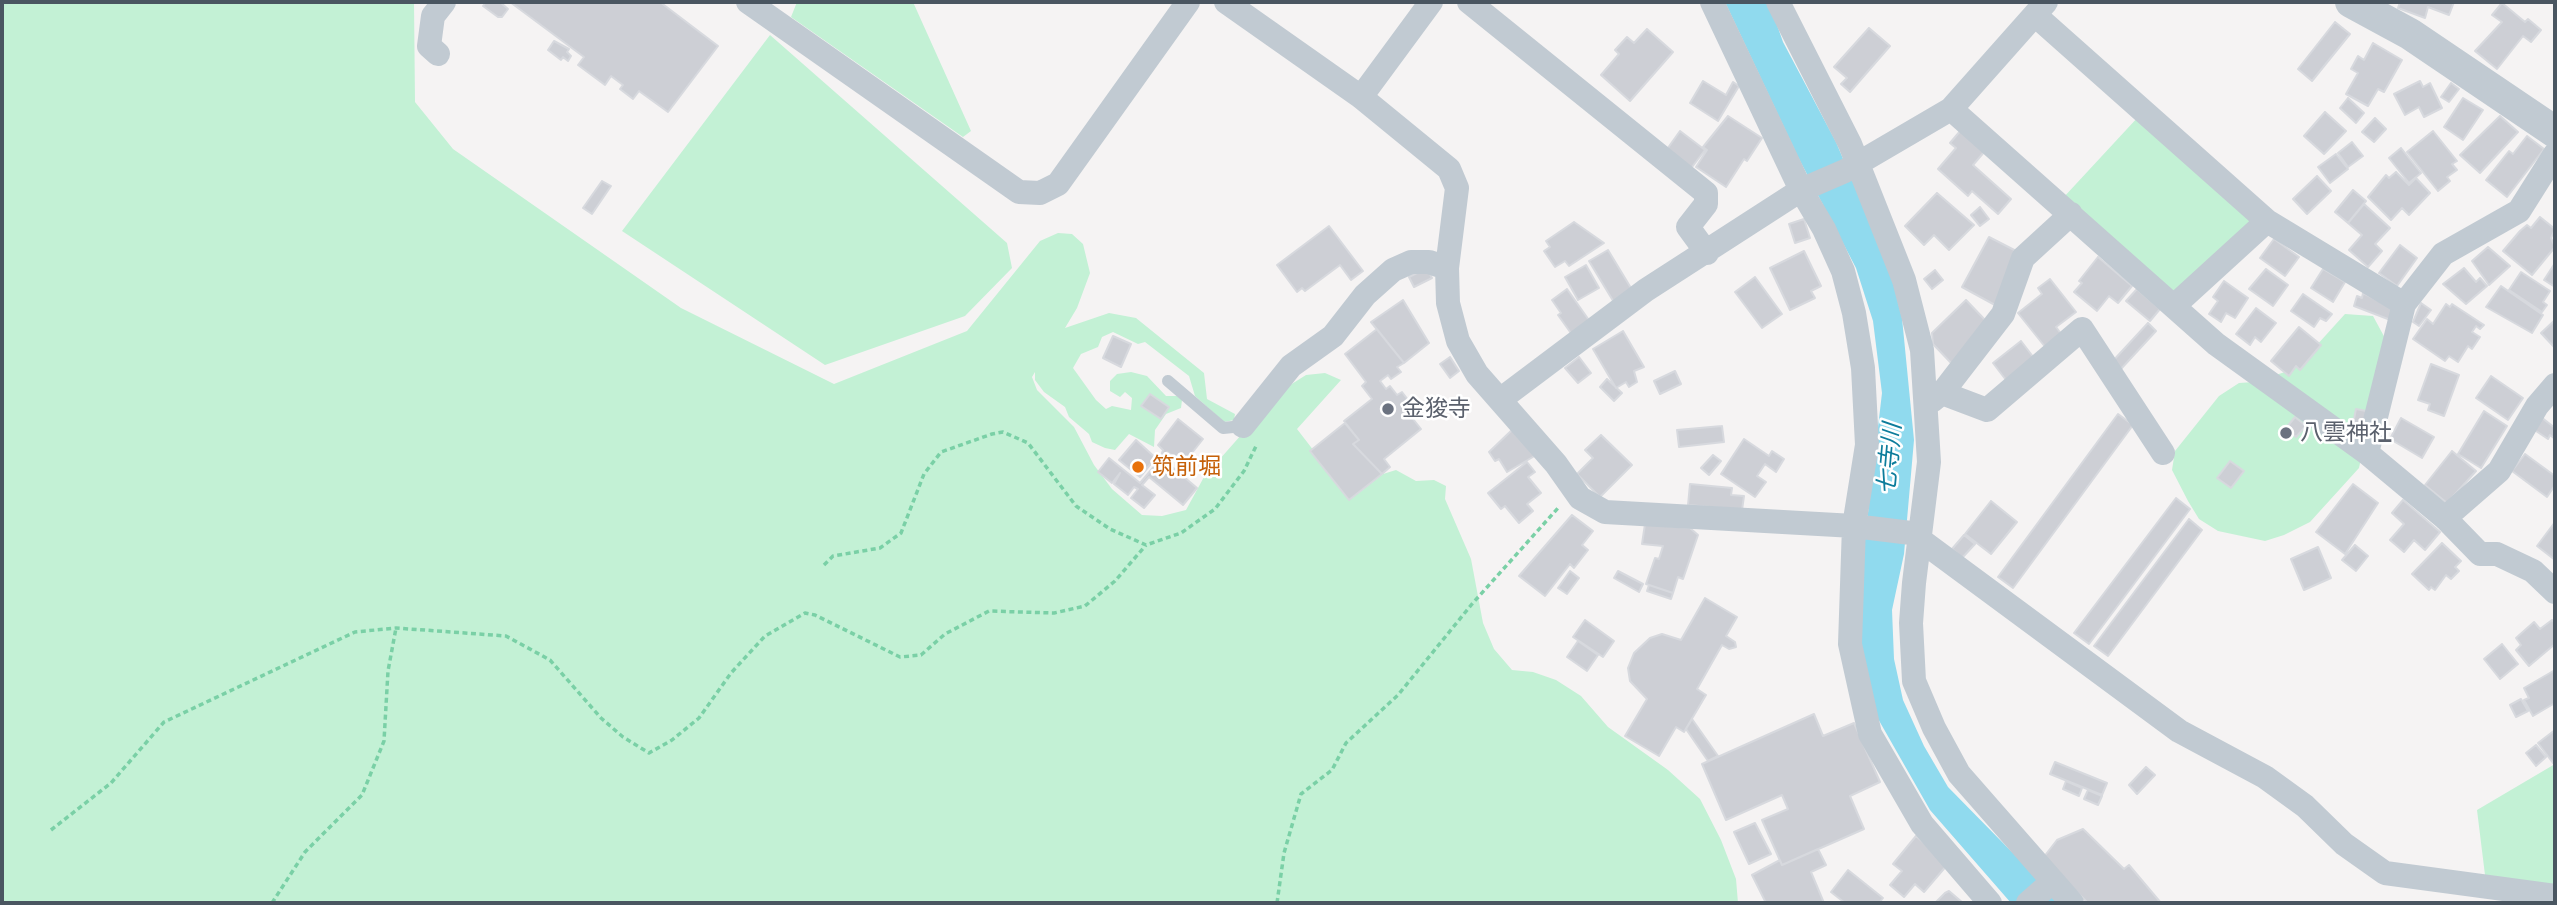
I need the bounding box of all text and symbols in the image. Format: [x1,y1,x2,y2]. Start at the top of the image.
place label: 金狻寺 [1402,395,1471,423]
marker: 金狻寺 [1380,401,1396,417]
place label: 八雲神社 [2300,419,2392,447]
water label: 七寺川 [1873,422,1907,496]
marker: 八雲神社 [2278,425,2294,441]
place label: 筑前堀 [1152,453,1221,481]
marker: 筑前堀 [1130,459,1146,475]

